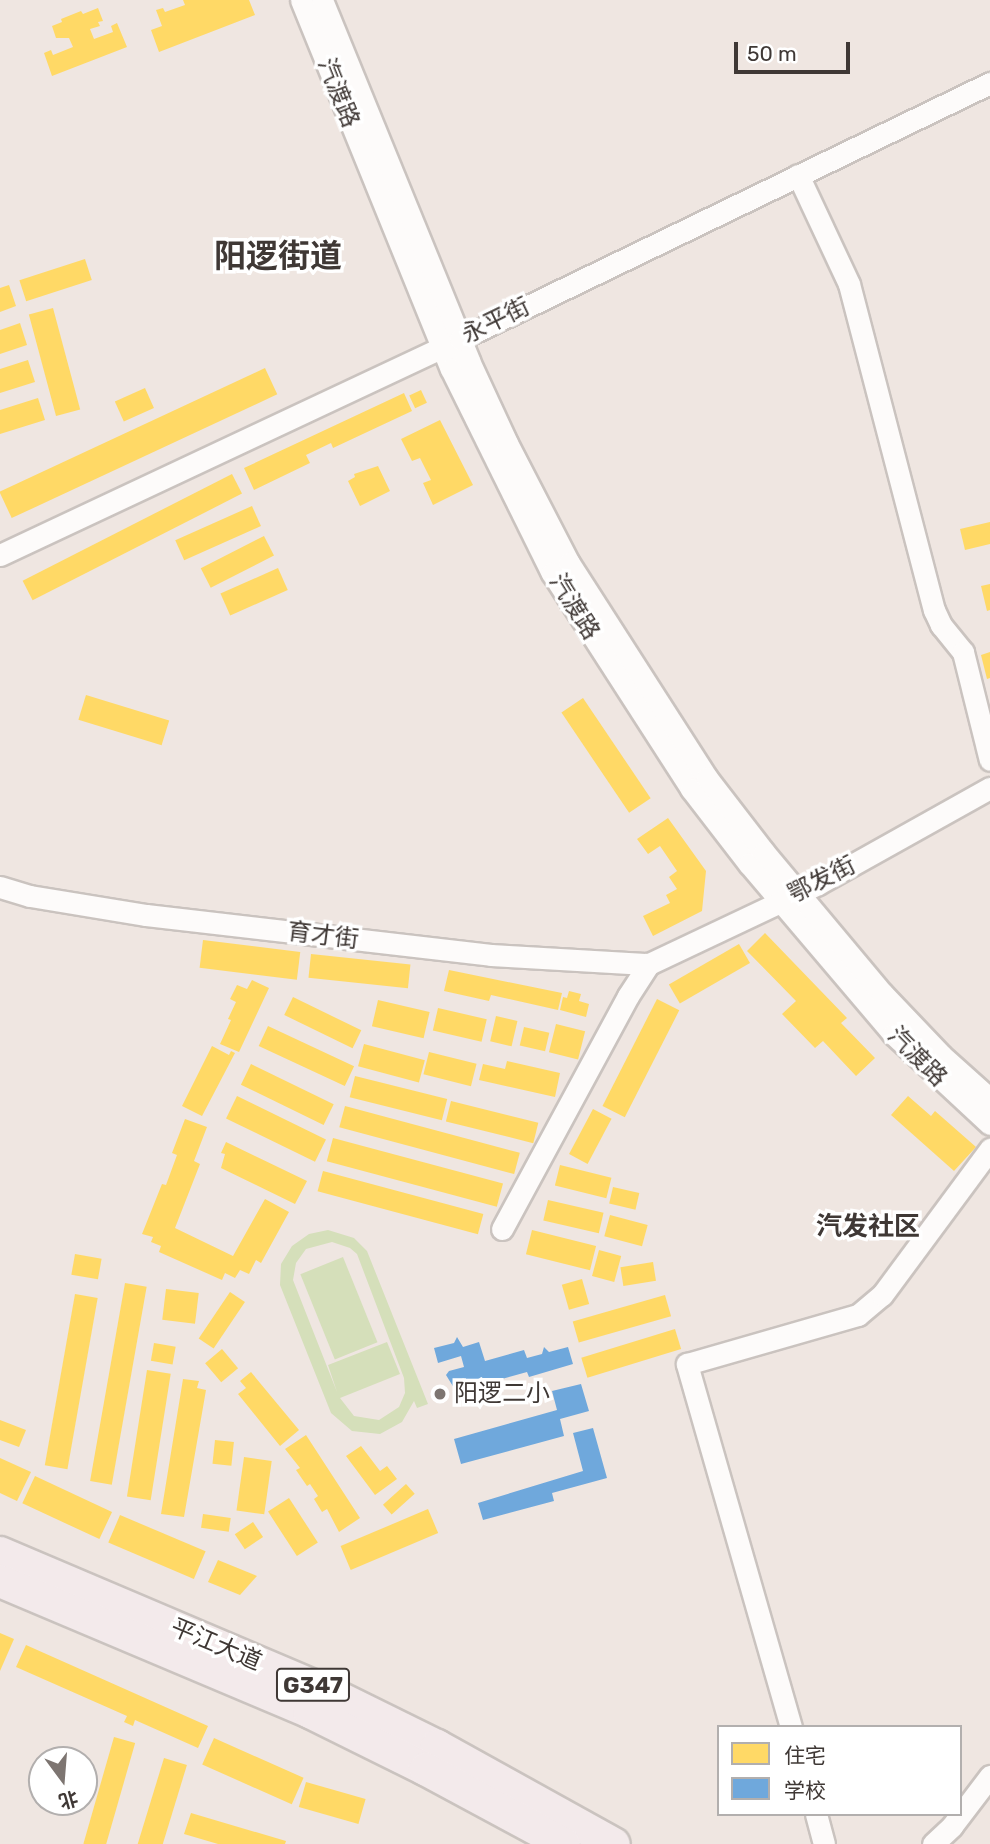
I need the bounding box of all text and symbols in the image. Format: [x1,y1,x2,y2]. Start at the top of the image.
scale bar [738,28,853,72]
text: 50 m [747,41,797,66]
street label: 汽渡路 [311,54,365,132]
district label: 阳逻街道 [214,237,342,275]
street label: 永平街 [457,292,535,350]
street label: 汽渡路 [543,569,605,645]
street label: 鄂发街 [783,851,861,909]
street label: 育才街 [286,917,360,955]
street label: 汽渡路 [881,1021,953,1093]
district label: 汽发社区 [816,1211,920,1243]
place label: 阳逻二小 [454,1380,550,1408]
marker: 阳逻二小 [432,1386,448,1402]
street label: 平江大道 [166,1613,266,1677]
road number: G347 [274,1666,352,1704]
legend [717,1725,962,1816]
text: 住宅 [784,1743,826,1768]
north arrow [28,1746,98,1816]
text: 学校 [784,1778,826,1803]
text: 北 [56,1786,81,1813]

